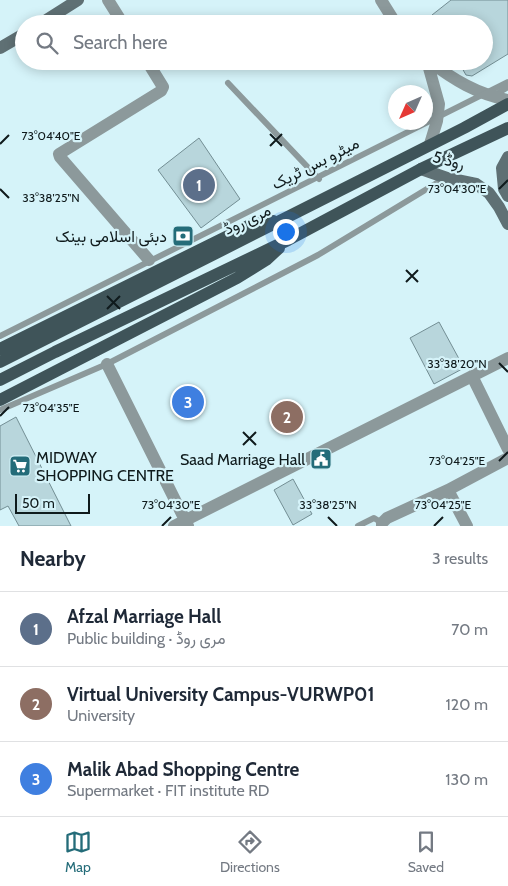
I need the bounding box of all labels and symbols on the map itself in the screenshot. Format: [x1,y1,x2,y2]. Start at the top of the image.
north arrow [388,85,433,130]
text: 73°04'40"E [22,128,81,143]
street label: میٹرو بس ٹریک [268,133,363,194]
street label: روڈ 5 [431,147,467,175]
pin: 1 [183,166,215,204]
text: 73°04'30"E [428,181,487,196]
text: 33°38'25"N [22,190,80,205]
street label: مری روڈ [221,200,274,239]
your location [273,219,299,245]
bank icon: دبئی اسلامی بینک [171,224,195,248]
place label: دبئی اسلامی بینک [55,227,167,247]
text: 33°38'20"N [427,356,487,371]
pin: 3 [172,383,204,421]
pin: 2 [271,398,303,436]
text: 73°04'35"E [23,400,80,415]
public building icon: Saad Marriage Hall [309,447,333,471]
place label: MIDWAY SHOPPING CENTRE [36,448,174,485]
place label: Saad Marriage Hall [180,450,305,469]
text: 73°04'25"E [429,453,486,468]
supermarket icon: MIDWAY SHOPPING CENTRE [8,454,32,478]
scale bar [15,491,90,514]
text: 73°04'30"E [142,497,201,512]
text: 33°38'25"N [299,497,357,512]
text: 73°04'25"E [415,497,472,512]

